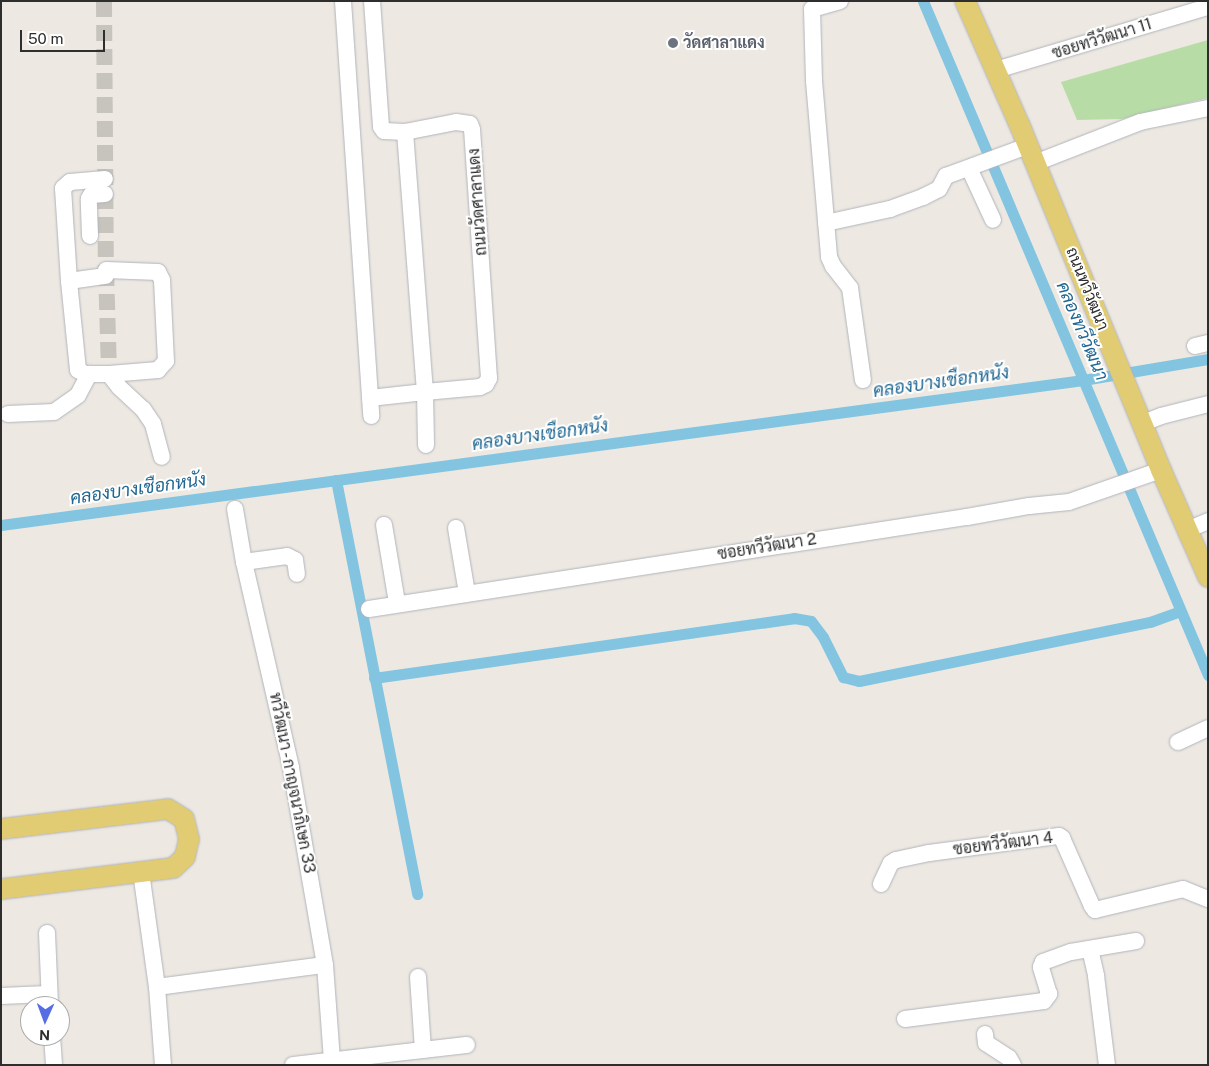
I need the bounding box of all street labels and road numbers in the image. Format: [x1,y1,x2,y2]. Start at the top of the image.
street label: ซอยทวีวัฒนา 11 [1050,15,1154,63]
street label: ถนนวัดศาลาแดง [465,148,491,256]
street label: ถนนทวีวัฒนา [1062,245,1112,333]
street label: ซอยทวีวัฒนา 2 [716,530,818,564]
street label: ทวีวัฒนา - กาญจนาภิเษก 33 [265,689,319,877]
street label: ซอยทวีวัฒนา 4 [952,828,1054,860]

